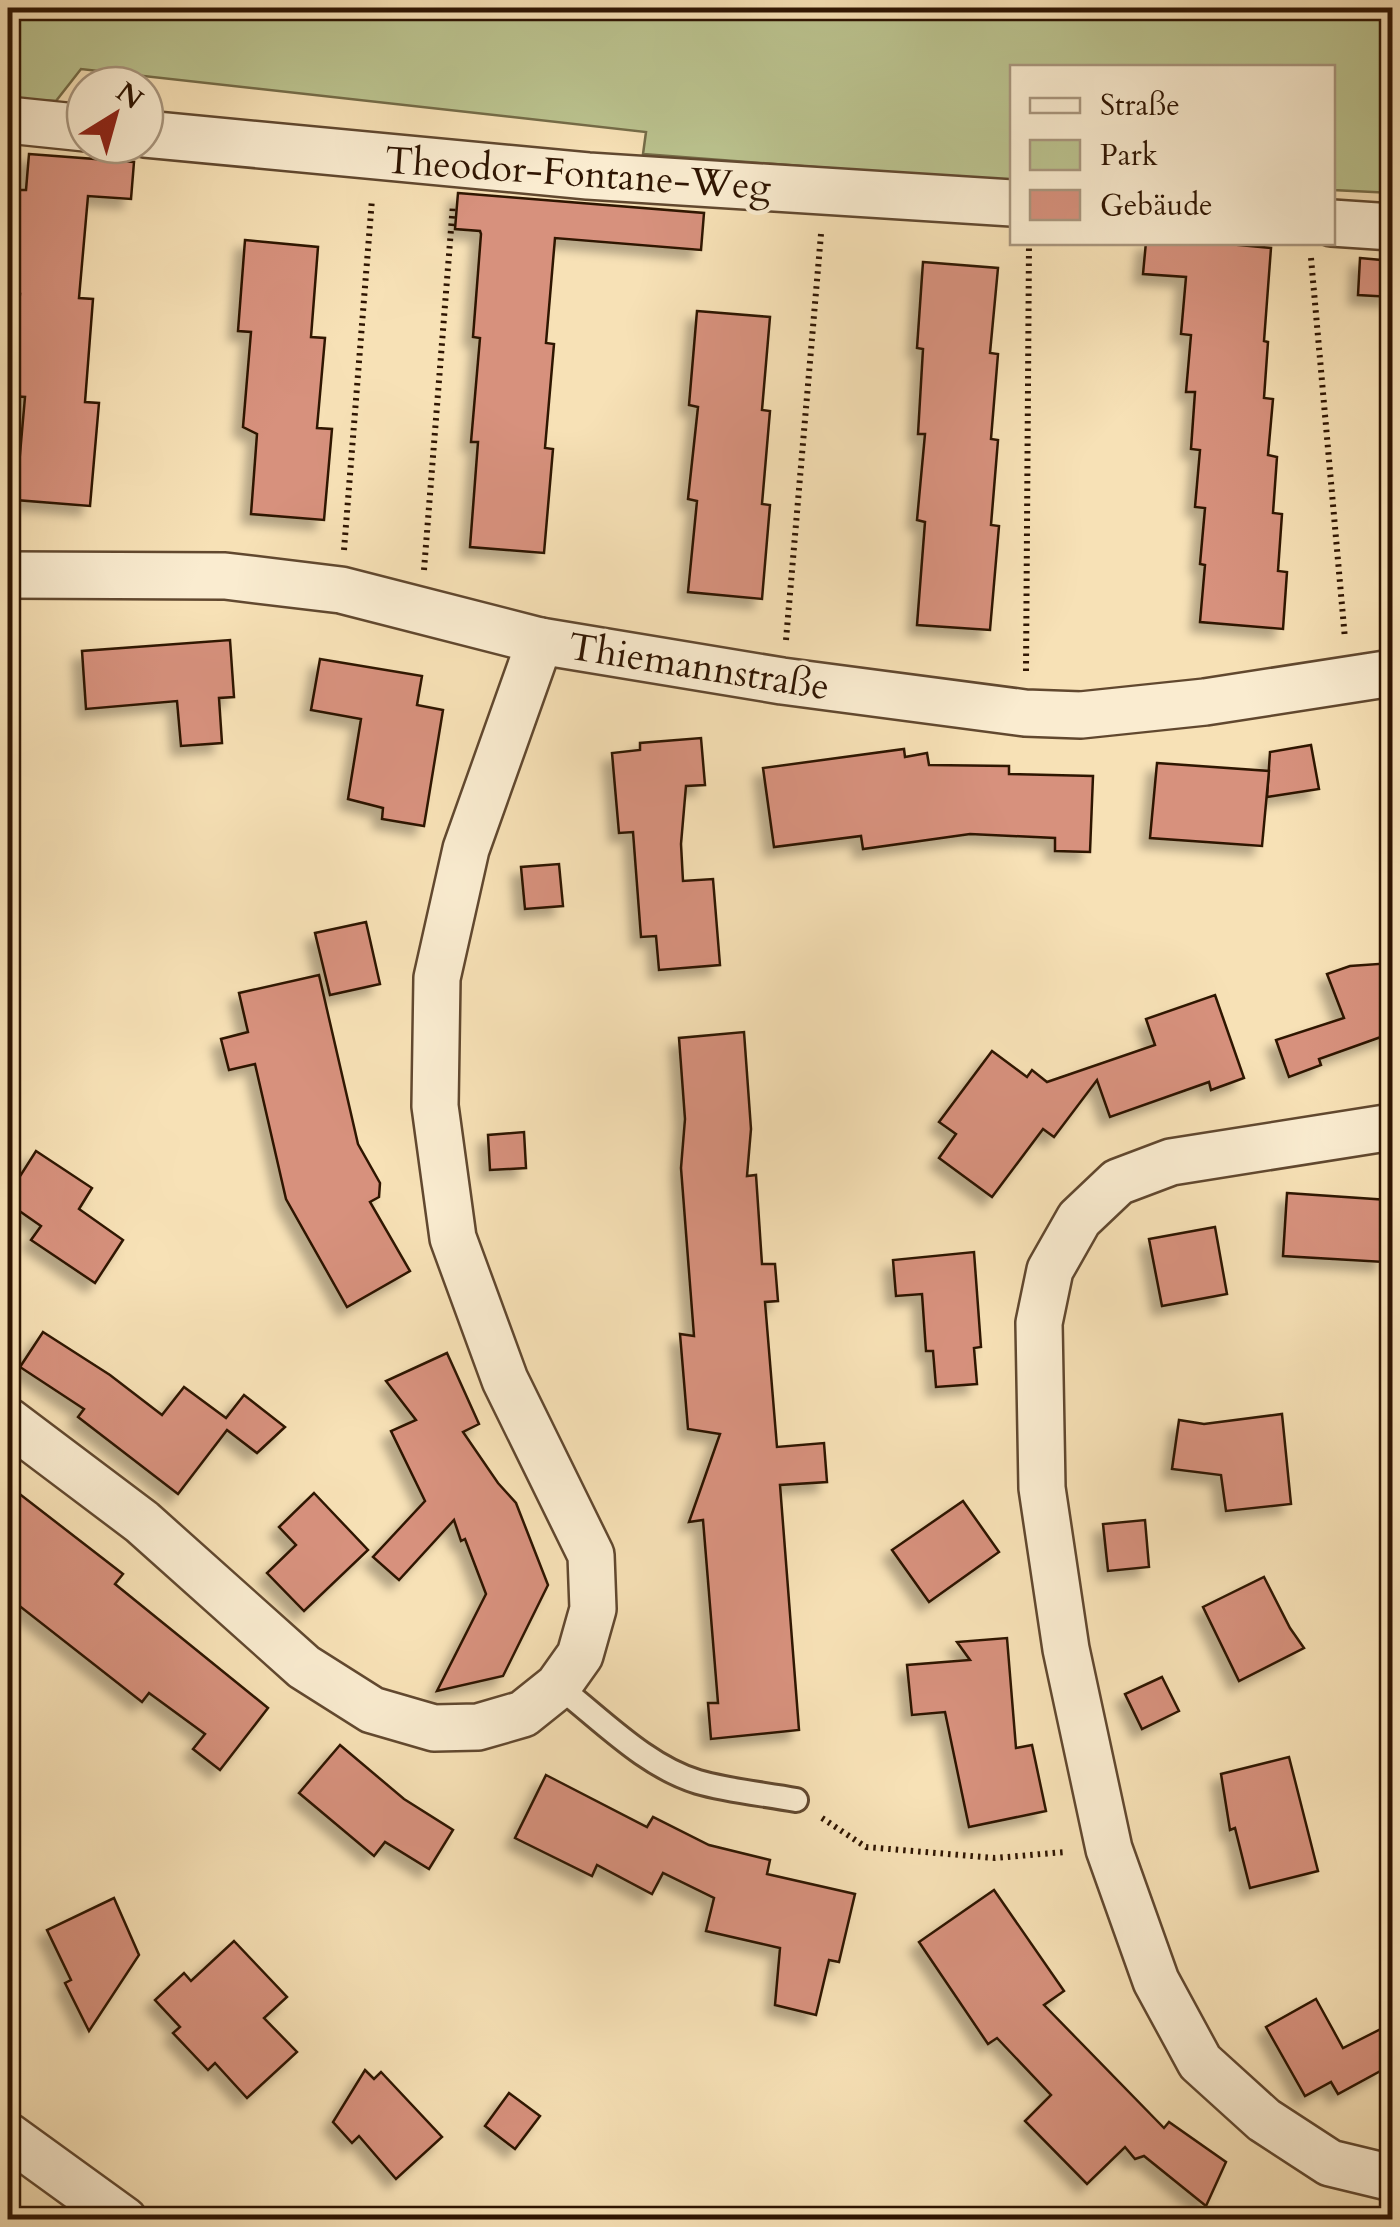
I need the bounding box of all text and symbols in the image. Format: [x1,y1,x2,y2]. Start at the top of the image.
north arrow [65,65,165,165]
legend [1010,65,1335,245]
text: N [108,73,151,118]
text: Straße [1100,85,1180,126]
street label: Theodor-Fontane-Weg [383,135,773,213]
text: Park [1100,135,1158,176]
text: Gebäude [1100,185,1213,226]
street label: Thiemannstraße [565,621,833,713]

